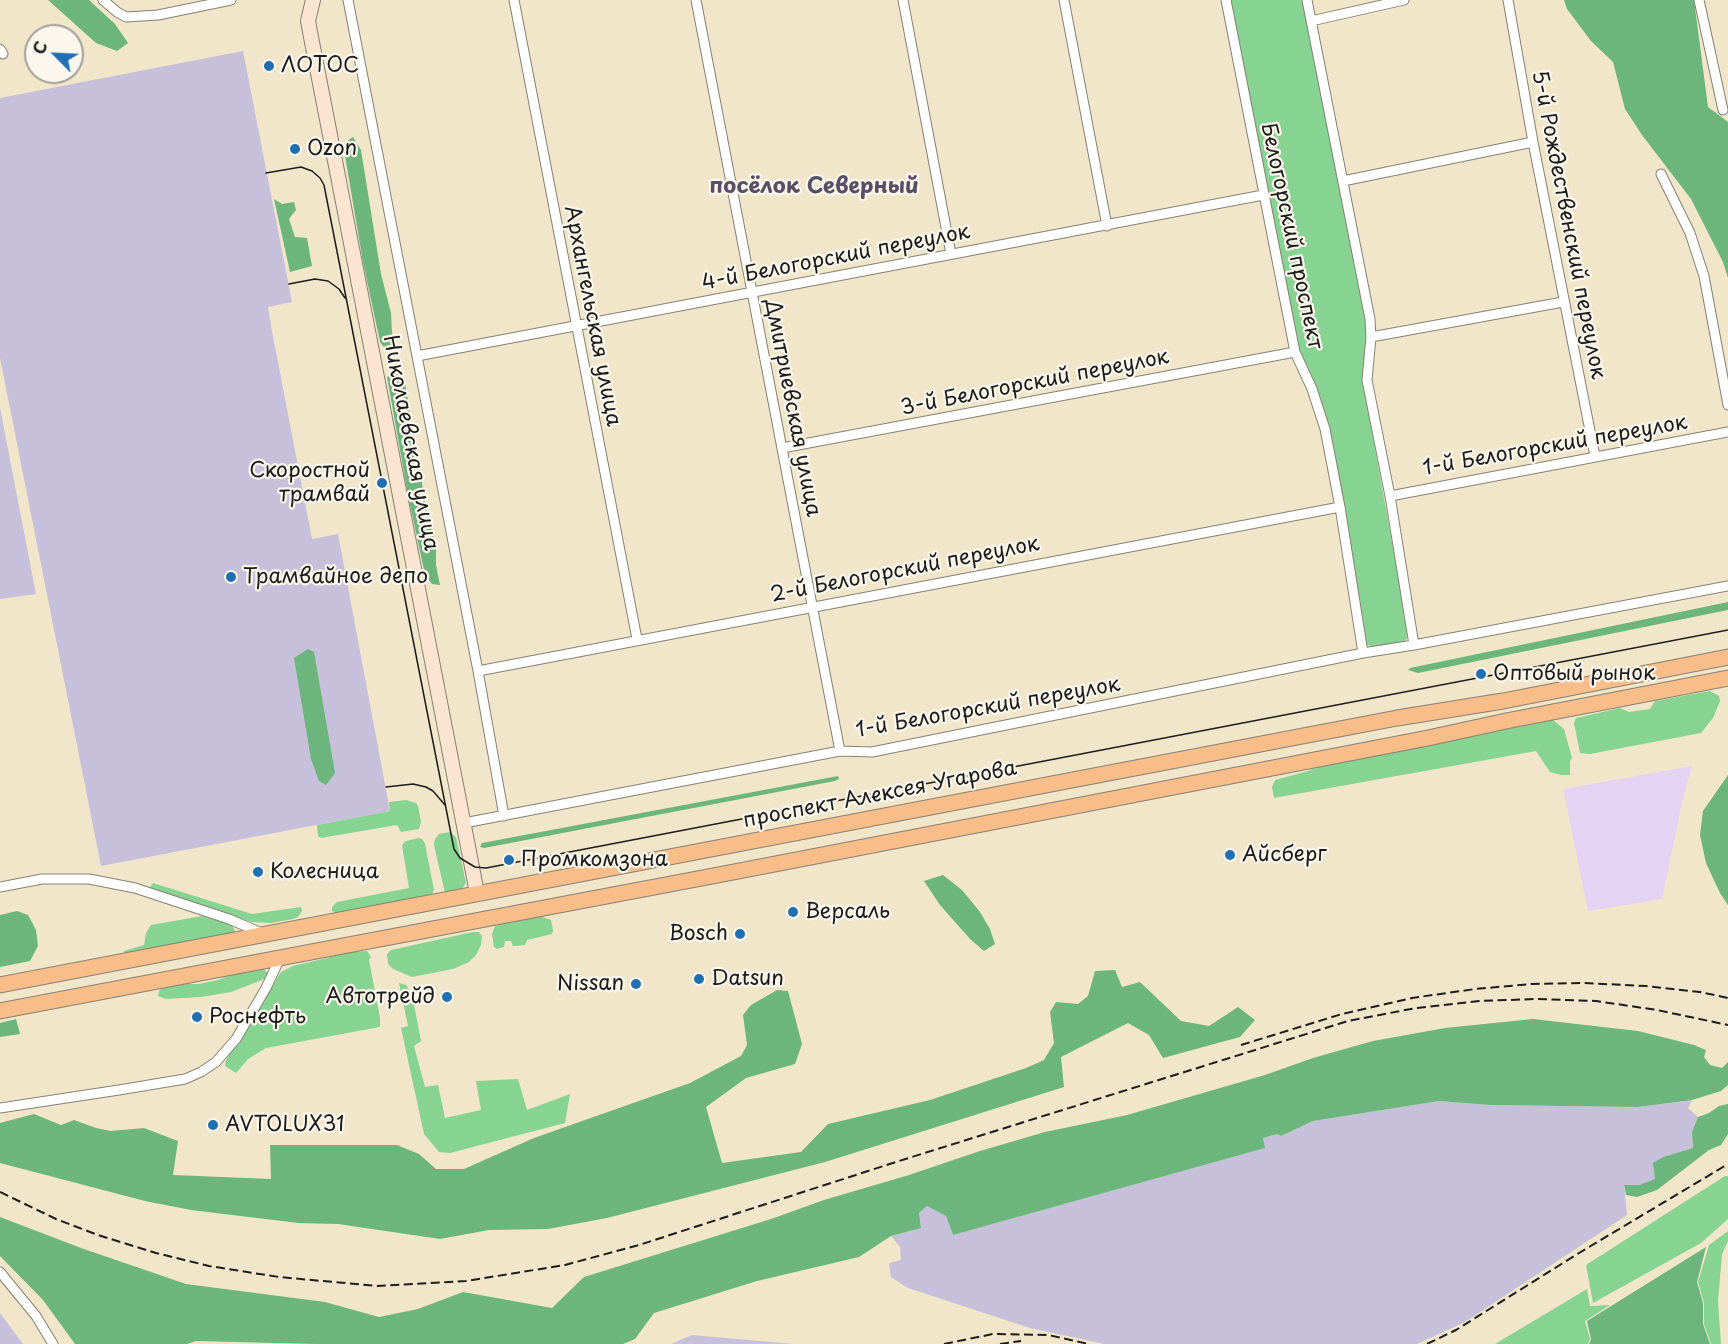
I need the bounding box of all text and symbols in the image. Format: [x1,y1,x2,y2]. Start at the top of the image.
north arrow [24,24,84,84]
text: С [26,37,53,58]
place label: ЛОТОС [281,53,359,79]
marker: ЛОТОС [262,59,276,73]
street label: 5-й Рождественский переулок [1526,69,1610,381]
street label: Белогорский проспект [1255,120,1327,352]
place label: Ozon [307,136,357,162]
marker: Ozon [288,142,302,156]
district label: посёлок Северный [709,174,919,200]
street label: Архангельская улица [558,203,626,429]
street label: 4-й Белогорский переулок [700,220,972,296]
street label: Дмитриевская улица [759,297,825,519]
street label: Николаевская улица [377,333,443,553]
street label: 3-й Белогорский переулок [899,345,1171,421]
street label: 1-й Белогорский переулок [1421,410,1689,482]
place label: Скоростной трамвай [249,458,370,508]
marker: Скоростной трамвай [375,476,389,490]
street label: 2-й Белогорский переулок [768,532,1042,608]
place label: Трамвайное депо [243,564,428,590]
marker: Трамвайное депо [224,570,238,584]
place label: Оптовый рынок [1493,661,1655,687]
marker: Оптовый рынок [1474,667,1488,681]
street label: 1-й Белогорский переулок [854,672,1122,744]
street label: проспект Алексея Угарова [741,756,1019,834]
place label: Айсберг [1242,842,1327,868]
place label: Промкомзона [521,847,668,873]
marker: Айсберг [1223,848,1237,862]
marker: Промкомзона [502,853,516,867]
place label: Колесница [270,859,379,885]
marker: Колесница [251,865,265,879]
place label: Версаль [805,899,890,925]
marker: Версаль [786,905,800,919]
place label: Bosch [669,921,728,947]
marker: Bosch [733,927,747,941]
place label: Datsun [711,966,784,992]
place label: Nissan [557,971,624,997]
marker: Datsun [692,972,706,986]
marker: Nissan [629,977,643,991]
place label: Автотрейд [325,984,435,1010]
marker: Автотрейд [440,990,454,1004]
place label: Роснефть [209,1004,306,1030]
marker: Роснефть [190,1010,204,1024]
place label: AVTOLUX31 [225,1112,345,1138]
marker: AVTOLUX31 [206,1118,220,1132]

